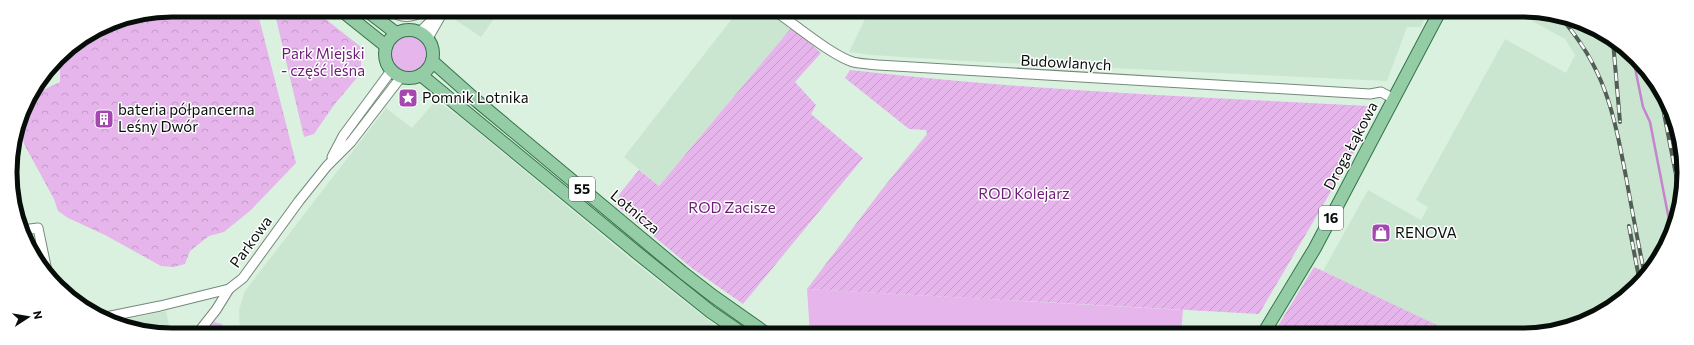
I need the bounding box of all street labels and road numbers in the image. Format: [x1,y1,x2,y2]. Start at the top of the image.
street label: Budowlanych [1020,51,1112,73]
street label: Droga Łąkowa [1319,98,1381,193]
road number: 55 [569,177,595,201]
street label: Lotnicza [607,185,664,237]
road number: 16 [1319,206,1343,230]
street label: Parkowa [225,212,275,271]

